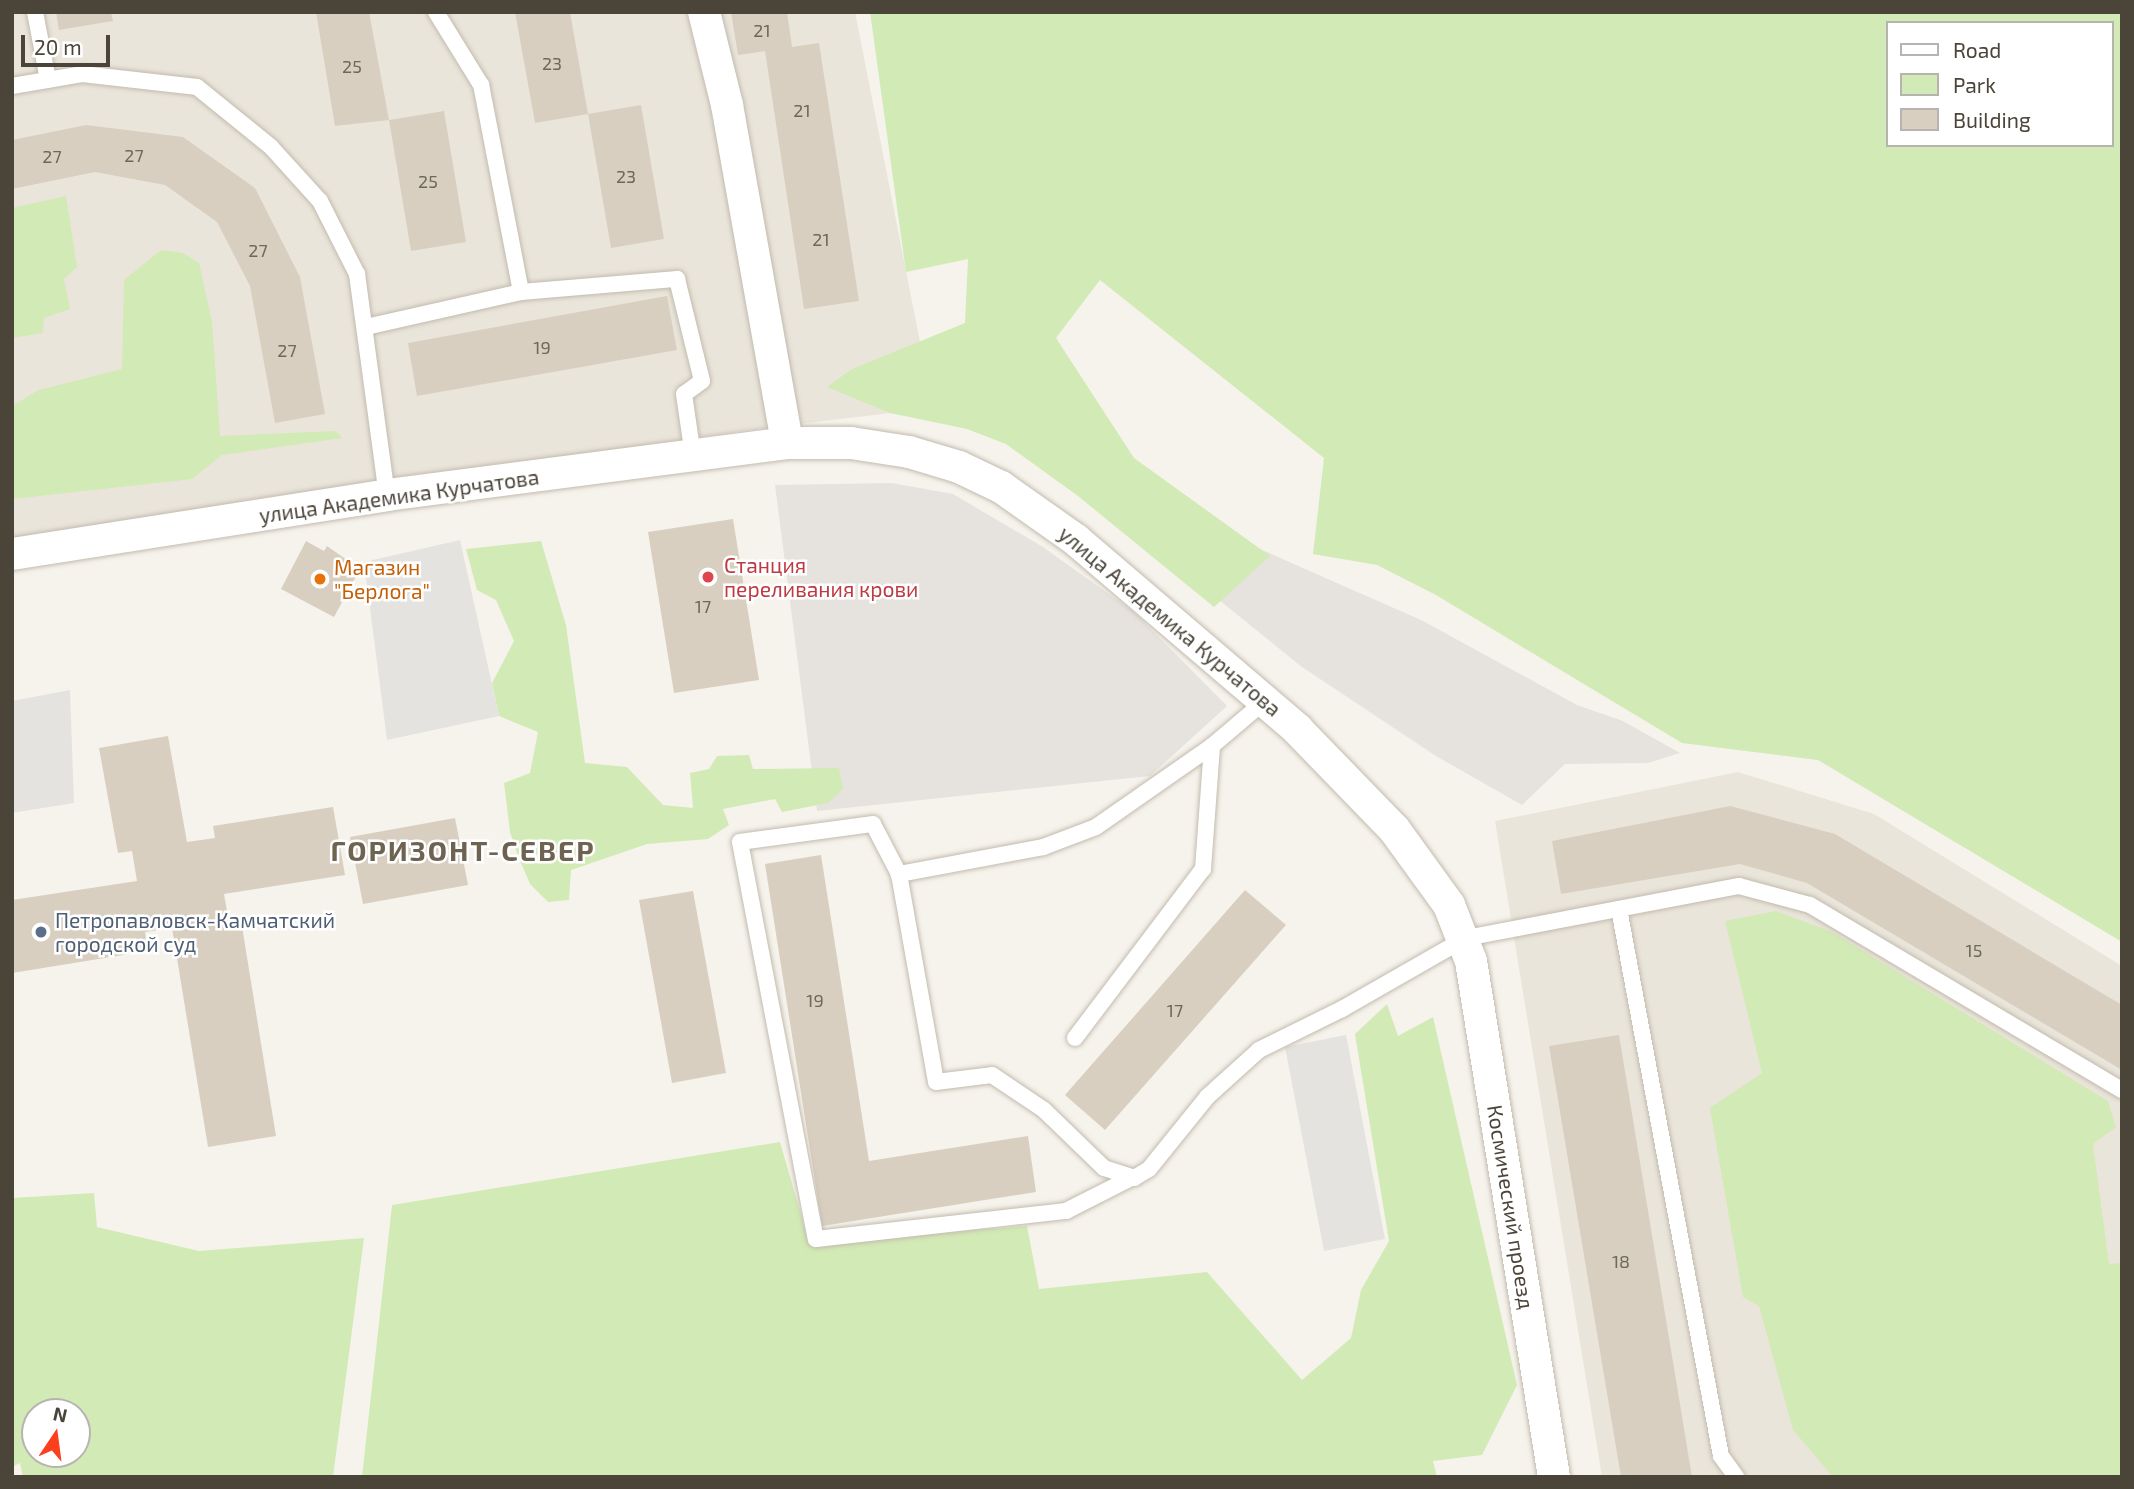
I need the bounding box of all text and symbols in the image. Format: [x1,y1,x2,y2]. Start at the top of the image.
house number: 21 [753,19,771,41]
scale bar [24,21,114,65]
legend [1885,21,2113,147]
text: 20 m [34,34,82,59]
text: Road [1953,37,2001,62]
house number: 23 [542,52,562,74]
house number: 25 [342,55,362,77]
text: Park [1953,72,1996,97]
house number: 21 [793,99,811,121]
text: Building [1953,107,2031,132]
house number: 27 [124,144,144,166]
house number: 27 [42,145,62,167]
house number: 23 [616,165,636,187]
house number: 25 [418,170,438,192]
house number: 21 [812,228,830,250]
house number: 27 [248,239,268,261]
house number: 19 [533,336,551,358]
house number: 27 [277,339,297,361]
street label: улица Академика Курчатова [258,464,540,528]
street label: улица Академика Курчатова [1054,521,1286,721]
place label: Станция переливания крови [724,552,918,602]
place label: Магазин "Берлога" [334,554,430,604]
marker: Станция переливания крови [698,567,718,587]
marker: Магазин "Берлога" [312,571,328,587]
house number: 17 [695,595,711,617]
district label: ГОРИЗОНТ-СЕВЕР [332,833,594,867]
place label: Петропавловск-Камчатский городской суд [55,907,335,957]
marker: Петропавловск-Камчатский городской суд [33,924,49,940]
house number: 15 [1966,939,1982,961]
house number: 19 [806,989,824,1011]
house number: 17 [1167,999,1183,1021]
street label: Космический проезд [1482,1103,1540,1311]
house number: 18 [1612,1250,1630,1272]
north arrow [21,1398,91,1468]
text: N [51,1401,70,1427]

